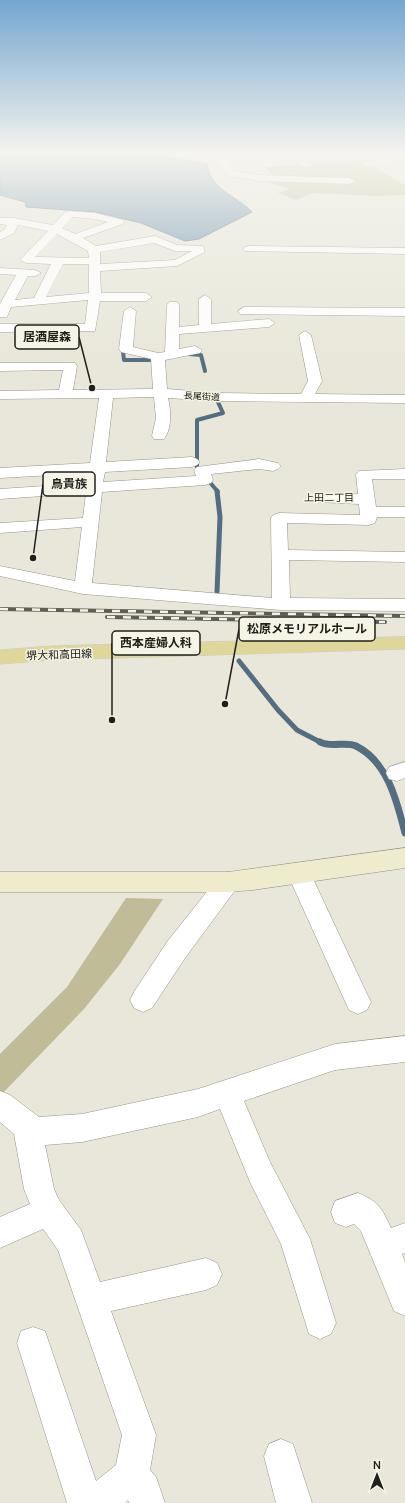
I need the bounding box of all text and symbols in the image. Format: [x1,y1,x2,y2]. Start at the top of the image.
callout: 居酒屋森 [15,325,79,349]
text: 居酒屋森 [23,328,71,345]
street label: 長尾街道 [184,389,220,403]
callout: 鳥貴族 [43,472,95,496]
text: 鳥貴族 [51,475,88,492]
district label: 上田二丁目 [304,490,354,504]
callout: 松原メモリアルホール [239,617,375,641]
text: 松原メモリアルホール [247,620,367,637]
callout: 西本産婦人科 [112,631,200,655]
text: 西本産婦人科 [120,634,192,651]
street label: 堺大和高田線 [26,645,92,663]
north arrow [357,1455,397,1495]
text: N [373,1457,381,1472]

